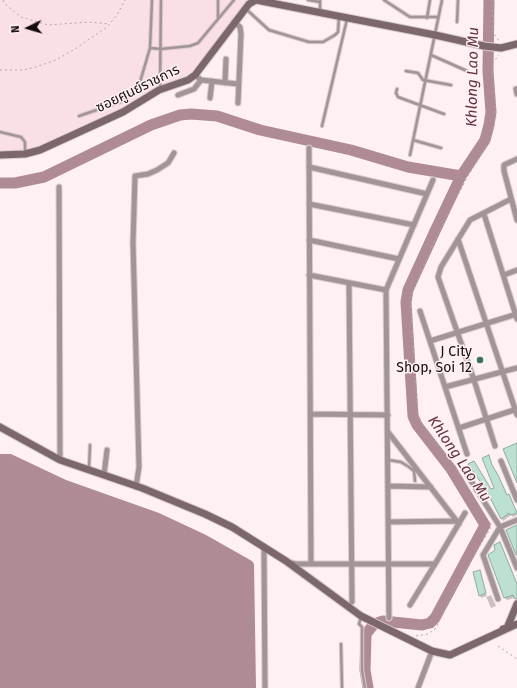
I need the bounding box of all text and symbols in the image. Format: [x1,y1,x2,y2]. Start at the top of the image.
north arrow [8,8,48,48]
text: N [9,25,22,33]
water label: Khlong Lao Mu [463,27,483,127]
street label: ซอยศูนย์ราชการ [93,62,183,116]
place label: J City Shop, Soi 12 [396,344,472,376]
marker: J City Shop, Soi 12 [475,355,485,365]
water label: Khlong Lao Mu [424,413,494,505]

